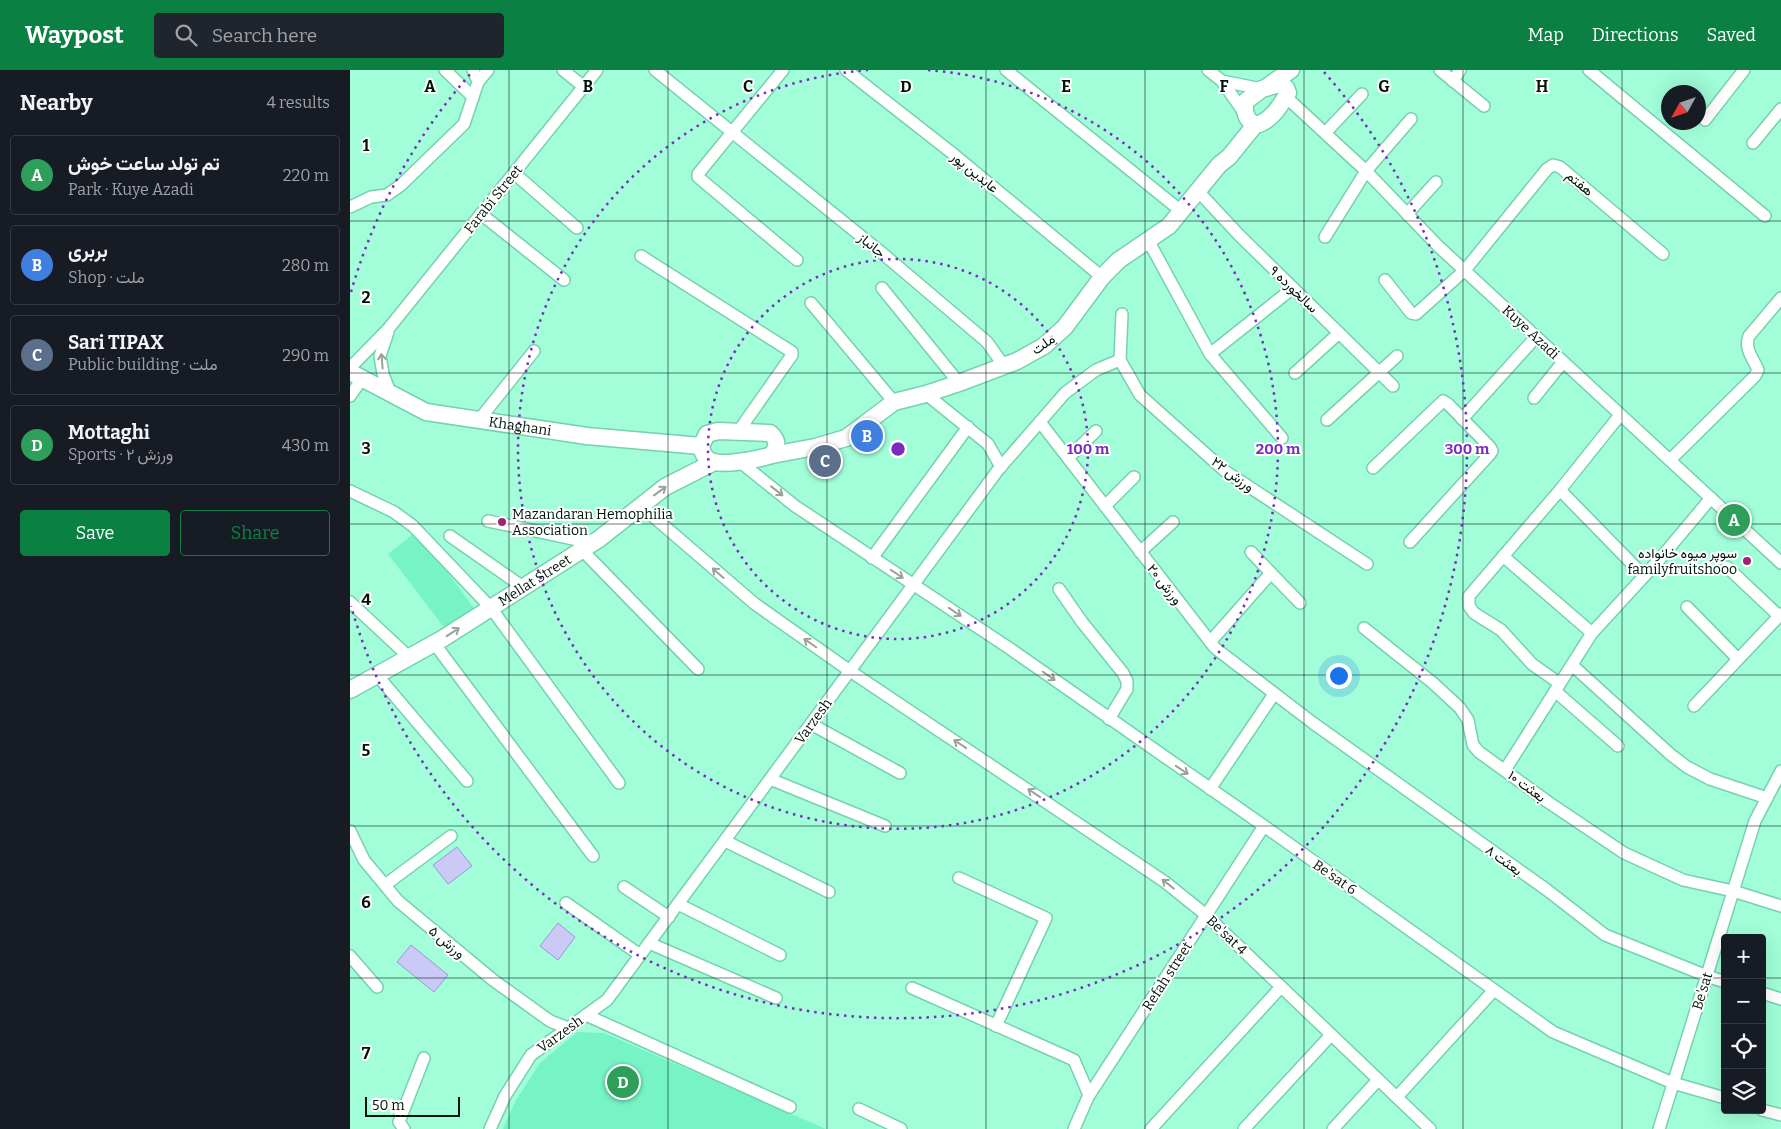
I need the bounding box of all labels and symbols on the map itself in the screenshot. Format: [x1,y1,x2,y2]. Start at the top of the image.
text: A [424,77,436,96]
text: B [583,77,593,96]
text: C [743,77,753,96]
text: D [900,77,912,96]
text: E [1061,77,1071,96]
text: F [1220,77,1229,96]
text: G [1378,77,1390,96]
text: H [1536,77,1549,96]
north arrow [1661,85,1706,130]
text: 1 [363,136,370,155]
street label: عابدین پور [946,147,1002,198]
street label: Farabi Street [461,162,526,237]
street label: هفتم [1562,167,1597,200]
street label: جانباز [854,229,889,262]
street label: سالخورده ۹ [1266,262,1321,317]
text: 2 [361,288,371,307]
street label: Kuye Azadi [1499,302,1563,363]
street label: ملت [1028,330,1058,359]
one-way arrow [377,354,387,370]
street label: Khaghani [487,413,553,440]
pin: B [851,417,883,455]
text: 3 [361,439,371,458]
centre of rings [889,440,907,458]
text: 100 m [1067,440,1110,458]
text: 200 m [1256,440,1301,458]
text: 300 m [1445,440,1490,458]
pin: C [809,442,841,480]
street label: ورزش ۲۲ [1208,453,1257,496]
one-way arrow [653,486,667,496]
one-way arrow [770,486,783,497]
pin: A [1718,501,1750,539]
place label: Mazandaran Hemophilia Association [512,506,673,539]
marker: Mazandaran Hemophilia Association [496,516,508,528]
place label: سوپر میوه خانواده familyfruitshooo [1627,545,1737,578]
street label: Mellat Street [495,551,574,610]
marker: سوپر میوه خانواده familyfruitshooo [1741,555,1753,567]
street label: ورزش ۲۰ [1143,561,1186,608]
one-way arrow [712,567,725,578]
one-way arrow [890,569,904,579]
text: 4 [361,590,371,609]
one-way arrow [947,608,961,618]
one-way arrow [446,626,460,636]
one-way arrow [803,638,817,648]
your location [1326,663,1352,689]
one-way arrow [1042,671,1056,681]
street label: Varzesh [791,695,836,747]
one-way arrow [953,739,967,749]
text: 5 [362,741,371,760]
one-way arrow [1175,765,1189,775]
street label: بعثت ۱۰ [1504,767,1549,806]
one-way arrow [1027,788,1041,798]
street label: بعثت ٨ [1482,841,1525,879]
street label: Be'sat 6 [1310,856,1360,899]
one-way arrow [1162,879,1175,890]
text: 6 [361,893,371,912]
street label: Be'sat 4 [1203,912,1250,959]
street label: ورزش ۵ [425,922,468,962]
street label: Refah street [1139,939,1196,1014]
street label: Be'sat [1689,970,1716,1012]
street label: Varzesh [534,1012,587,1057]
text: 7 [362,1044,371,1063]
pin: D [607,1063,639,1101]
scale bar [365,1094,460,1117]

